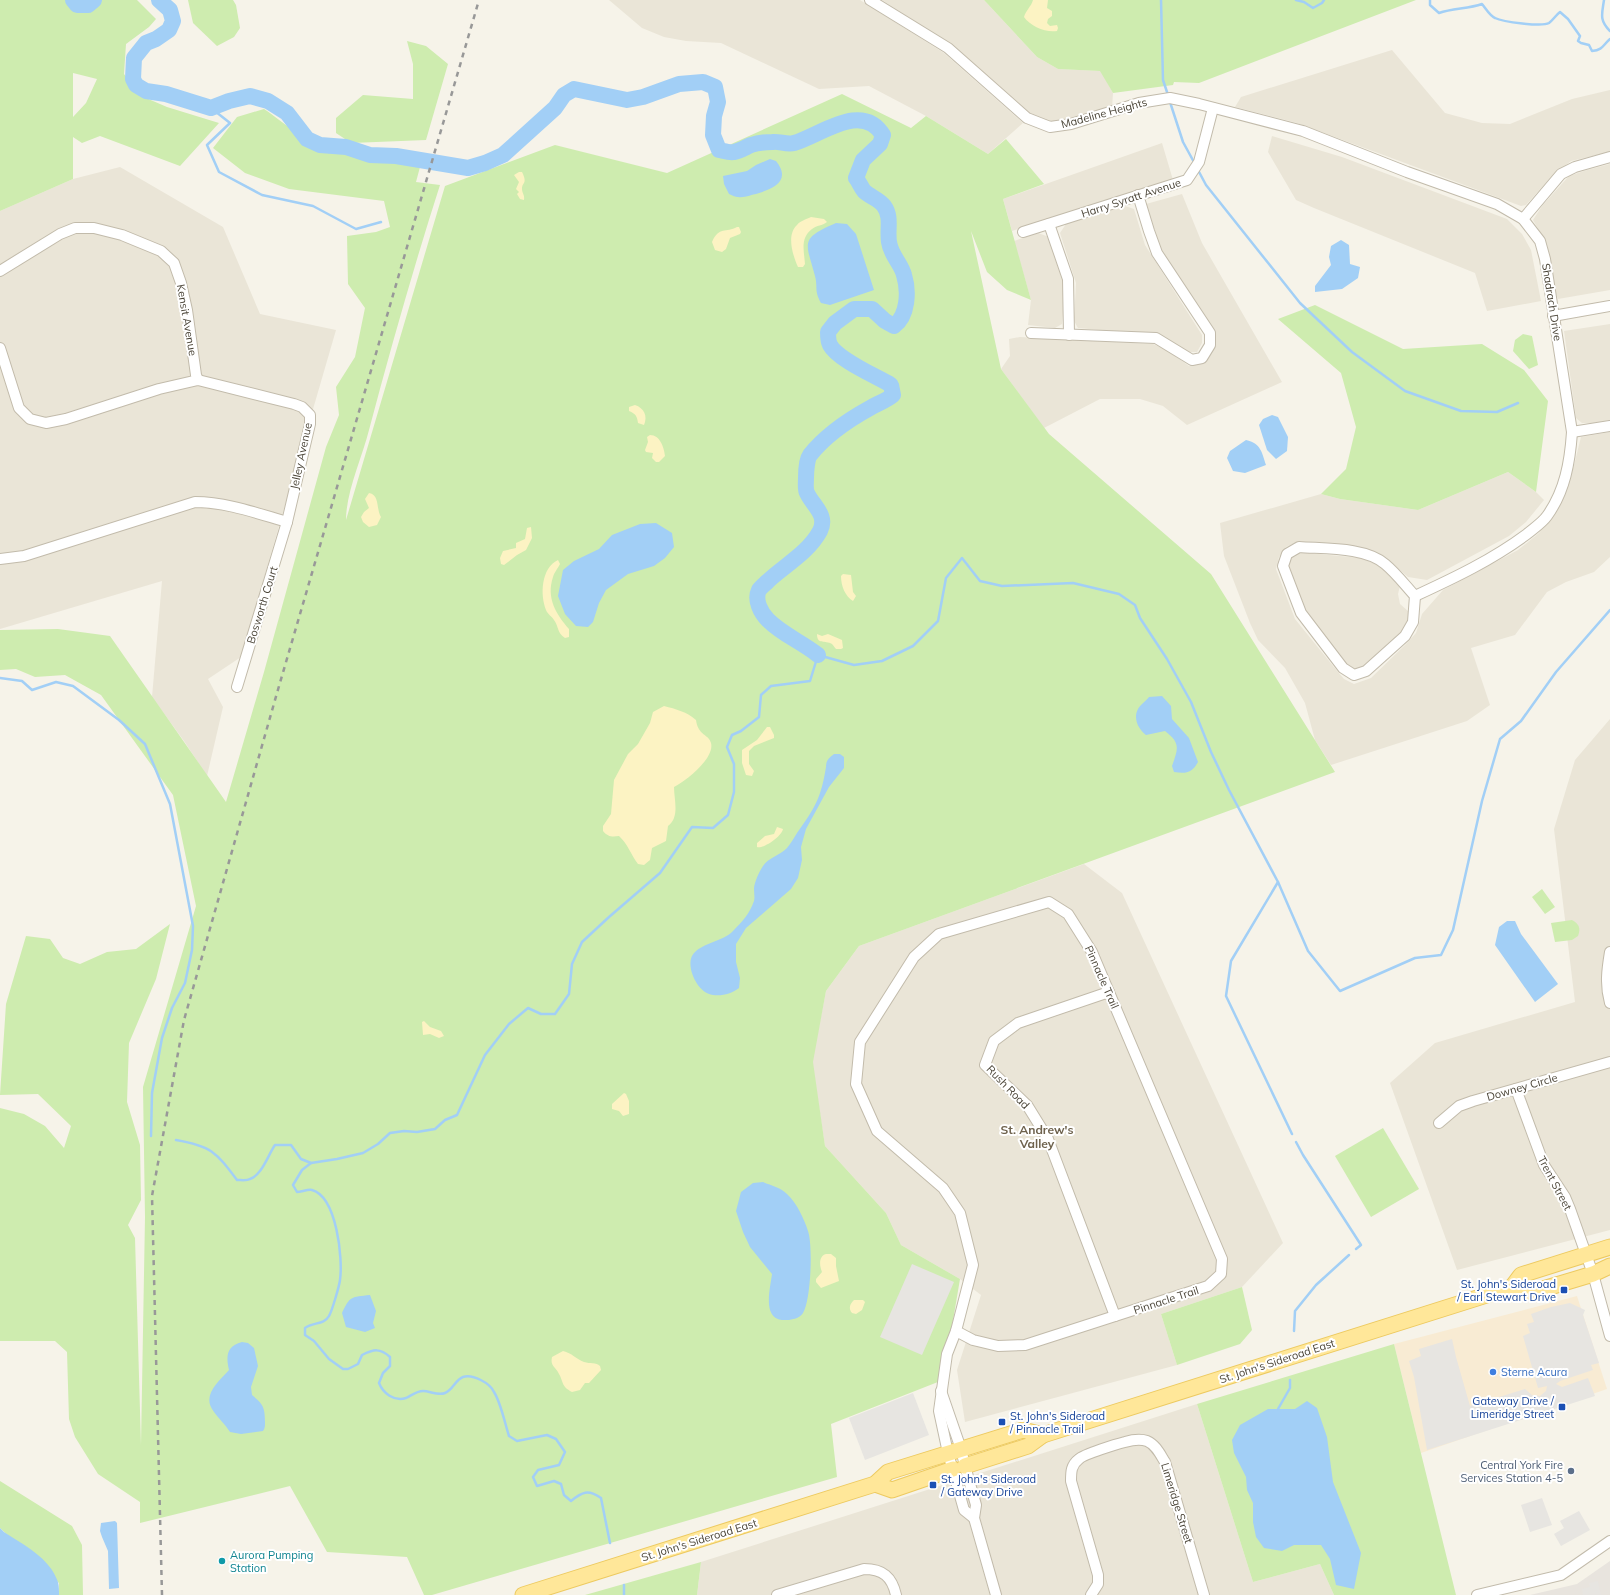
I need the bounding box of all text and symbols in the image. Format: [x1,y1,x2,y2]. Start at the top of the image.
street label: Madeline Heights [1059,95,1149,131]
street label: Harry Syratt Avenue [1079,175,1183,221]
street label: Shadrach Drive [1539,262,1565,342]
street label: Kensit Avenue [174,283,200,357]
street label: Jelley Avenue [287,421,315,491]
street label: Bosworth Court [244,564,280,645]
street label: Pinnacle Trail [1082,943,1122,1011]
street label: Rush Road [984,1062,1032,1112]
street label: Downey Circle [1485,1070,1559,1104]
district label: St. Andrew's Valley [1000,1122,1074,1151]
street label: Trent Street [1535,1154,1575,1213]
place label: St. John's Sideroad / Earl Stewart Drive [1456,1277,1556,1304]
street label: Pinnacle Trail [1132,1283,1200,1317]
marker: St. John's Sideroad / Earl Stewart Drive [1559,1285,1569,1295]
street label: St. John's Sideroad East [1218,1336,1337,1386]
place label: Sterne Acura [1501,1365,1567,1379]
marker: Sterne Acura [1488,1367,1498,1377]
place label: Gateway Drive / Limeridge Street [1471,1394,1555,1421]
marker: Gateway Drive / Limeridge Street [1557,1402,1567,1412]
place label: St. John's Sideroad / Pinnacle Trail [1009,1409,1105,1436]
marker: St. John's Sideroad / Pinnacle Trail [997,1417,1007,1427]
place label: Central York Fire Services Station 4-5 [1460,1458,1563,1485]
street label: Limeridge Street [1158,1461,1196,1545]
marker: Central York Fire Services Station 4-5 [1566,1466,1576,1476]
place label: St. John's Sideroad / Gateway Drive [940,1472,1036,1499]
marker: St. John's Sideroad / Gateway Drive [928,1480,938,1490]
street label: St. John's Sideroad East [639,1516,759,1564]
place label: Aurora Pumping Station [230,1548,313,1575]
marker: Aurora Pumping Station [217,1556,227,1566]

